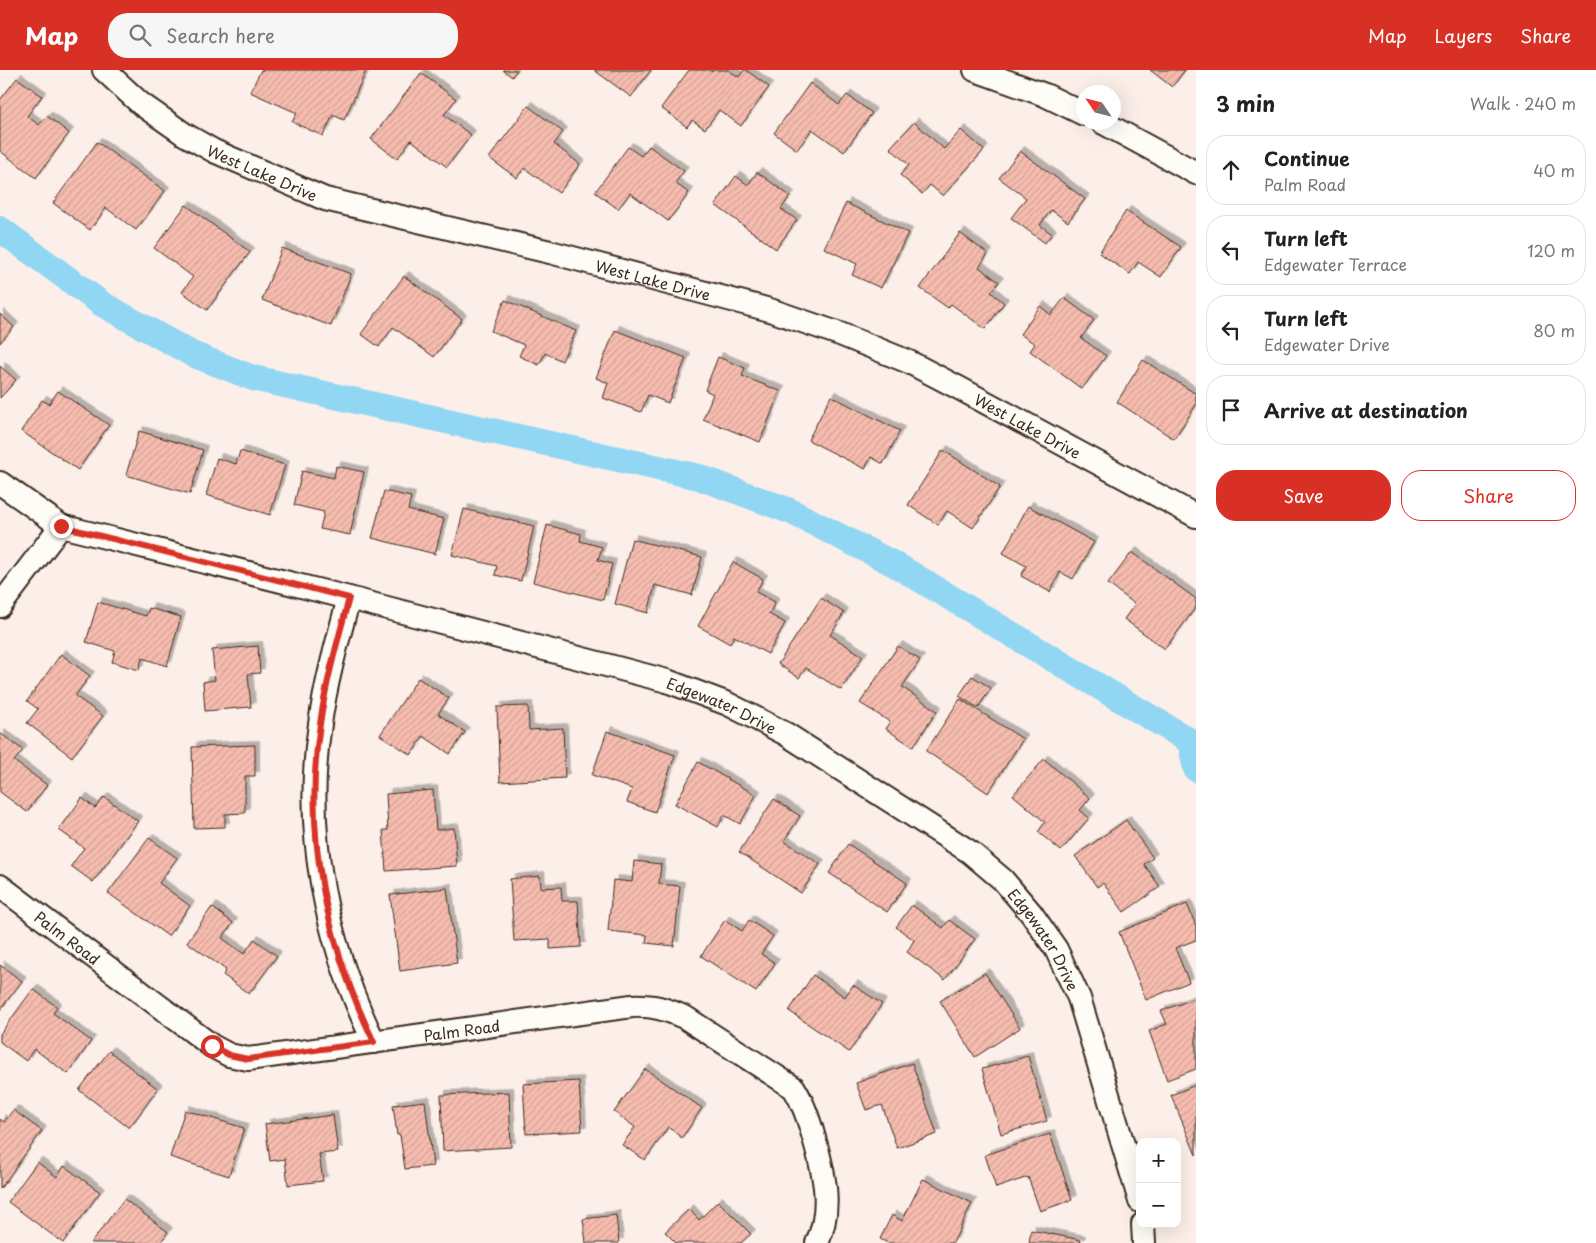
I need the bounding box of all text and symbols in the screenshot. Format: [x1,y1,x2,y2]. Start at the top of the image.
search box [108,13,458,58]
text: Map [25,17,78,53]
icon: search [126,21,154,49]
text: Search here [166,21,275,49]
text: Map [1368,22,1407,49]
text: Layers [1435,22,1492,49]
text: Share [1520,22,1571,49]
north arrow [1076,85,1121,130]
text: 3 min [1216,87,1275,119]
text: Walk · 240 m [1470,91,1576,115]
street label: West Lake Drive [204,138,321,206]
text: Continue [1264,144,1350,172]
icon: ahead [1217,156,1245,184]
text: 40 m [1533,158,1575,182]
text: Palm Road [1264,172,1346,196]
text: Turn left [1264,224,1348,252]
icon: left [1217,236,1245,264]
text: 120 m [1528,238,1575,262]
text: Edgewater Terrace [1264,252,1407,276]
street label: West Lake Drive [593,253,713,305]
text: Turn left [1264,304,1348,332]
icon: left [1217,316,1245,344]
text: 80 m [1533,318,1575,342]
text: Edgewater Drive [1264,332,1390,356]
street label: West Lake Drive [971,387,1085,463]
icon: arrive [1217,396,1245,424]
text: Arrive at destination [1264,396,1468,424]
button: Save [1216,470,1391,521]
button: Share [1401,470,1576,521]
route end [50,515,73,538]
street label: Edgewater Drive [664,671,781,739]
street label: Edgewater Drive [1003,883,1085,994]
street label: Palm Road [30,905,105,970]
street label: Palm Road [422,1013,501,1046]
route start [201,1035,224,1058]
map controls [1136,1138,1181,1228]
button: + [1136,1138,1181,1183]
button: − [1136,1183,1181,1228]

